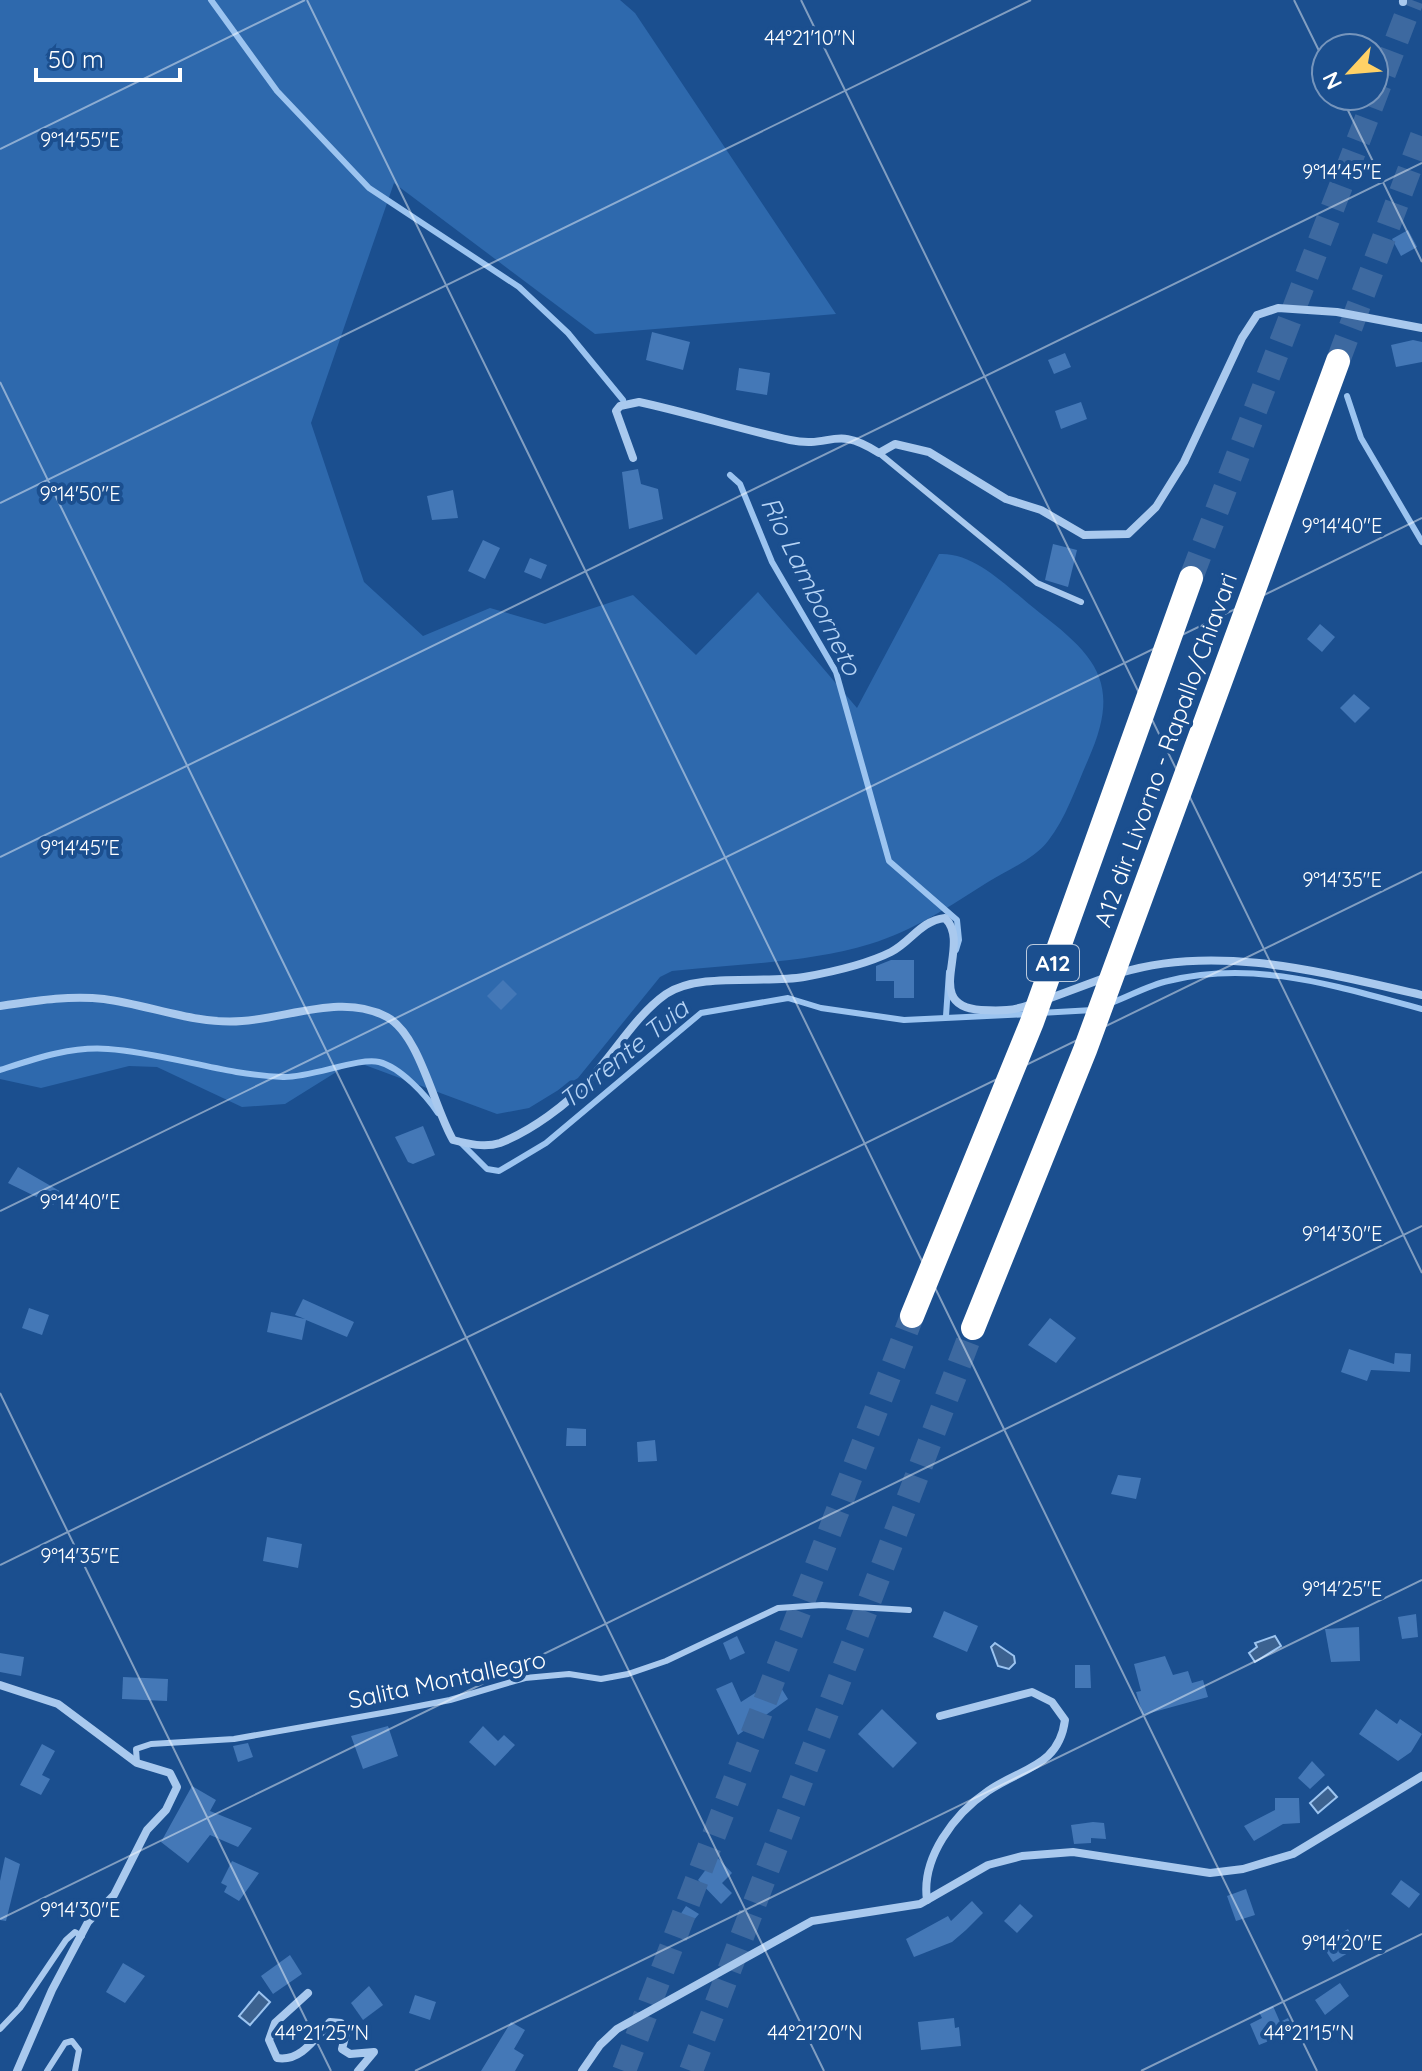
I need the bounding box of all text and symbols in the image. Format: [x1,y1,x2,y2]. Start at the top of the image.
text: 44°21'10"N [764,25,856,50]
scale bar [36,32,180,82]
north arrow [1310,32,1390,112]
text: 50 m [48,44,104,74]
text: N [1316,67,1348,94]
text: 9°14'55"E [40,127,120,152]
text: 9°14'45"E [1302,159,1382,184]
text: 9°14'50"E [39,481,121,506]
water label: Rio Lamborneto [754,491,870,682]
text: 9°14'40"E [1302,513,1382,538]
street label: A12 dir. Livorno - Rapallo/Chiavari [1087,569,1243,931]
text: 9°14'45"E [40,835,120,860]
text: 9°14'35"E [1302,867,1382,892]
road number: A12 [1027,945,1079,981]
water label: Torrente Tuia [552,991,696,1116]
text: 9°14'40"E [40,1189,120,1214]
text: 9°14'30"E [1302,1221,1382,1246]
text: 9°14'35"E [40,1543,120,1568]
text: 9°14'25"E [1302,1576,1382,1601]
street label: Salita Montallegro [345,1643,548,1715]
text: 9°14'30"E [40,1897,120,1922]
text: 9°14'20"E [1301,1930,1383,1955]
text: 44°21'25"N [275,2020,369,2045]
text: 44°21'20"N [767,2020,863,2045]
text: 44°21'15"N [1264,2020,1354,2045]

